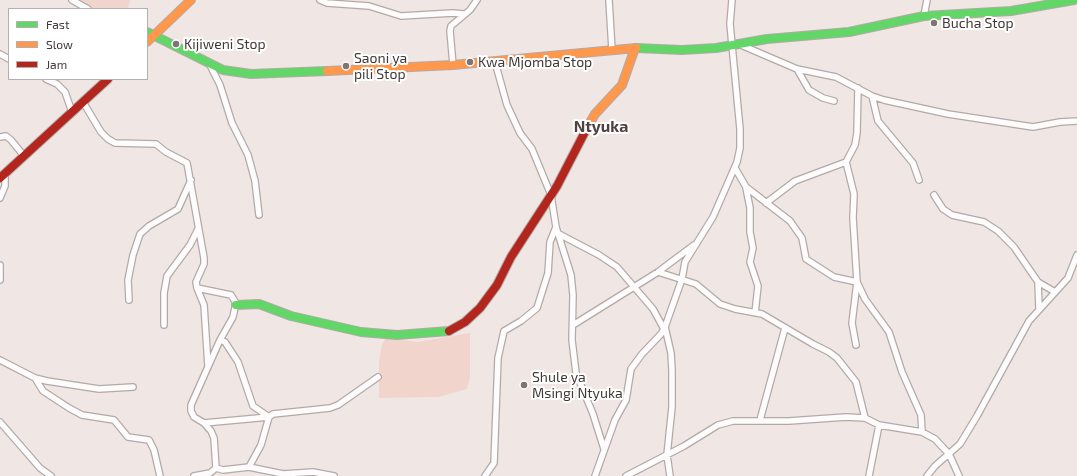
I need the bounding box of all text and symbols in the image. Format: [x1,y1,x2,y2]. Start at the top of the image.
legend [8,8,148,80]
place label: Bucha Stop [942,15,1014,31]
text: Fast [46,17,69,31]
marker: Bucha Stop [929,18,939,28]
place label: Kijiweni Stop [184,36,266,52]
text: Slow [46,37,73,51]
marker: Kijiweni Stop [171,39,181,49]
place label: Saoni ya pili Stop [354,50,407,82]
place label: Kwa Mjomba Stop [478,54,592,70]
text: Jam [46,57,67,71]
marker: Kwa Mjomba Stop [465,57,475,67]
marker: Saoni ya pili Stop [341,61,351,71]
district label: Ntyuka [574,117,628,137]
place label: Shule ya Msingi Ntyuka [532,369,623,402]
marker: Shule ya Msingi Ntyuka [519,380,529,390]

